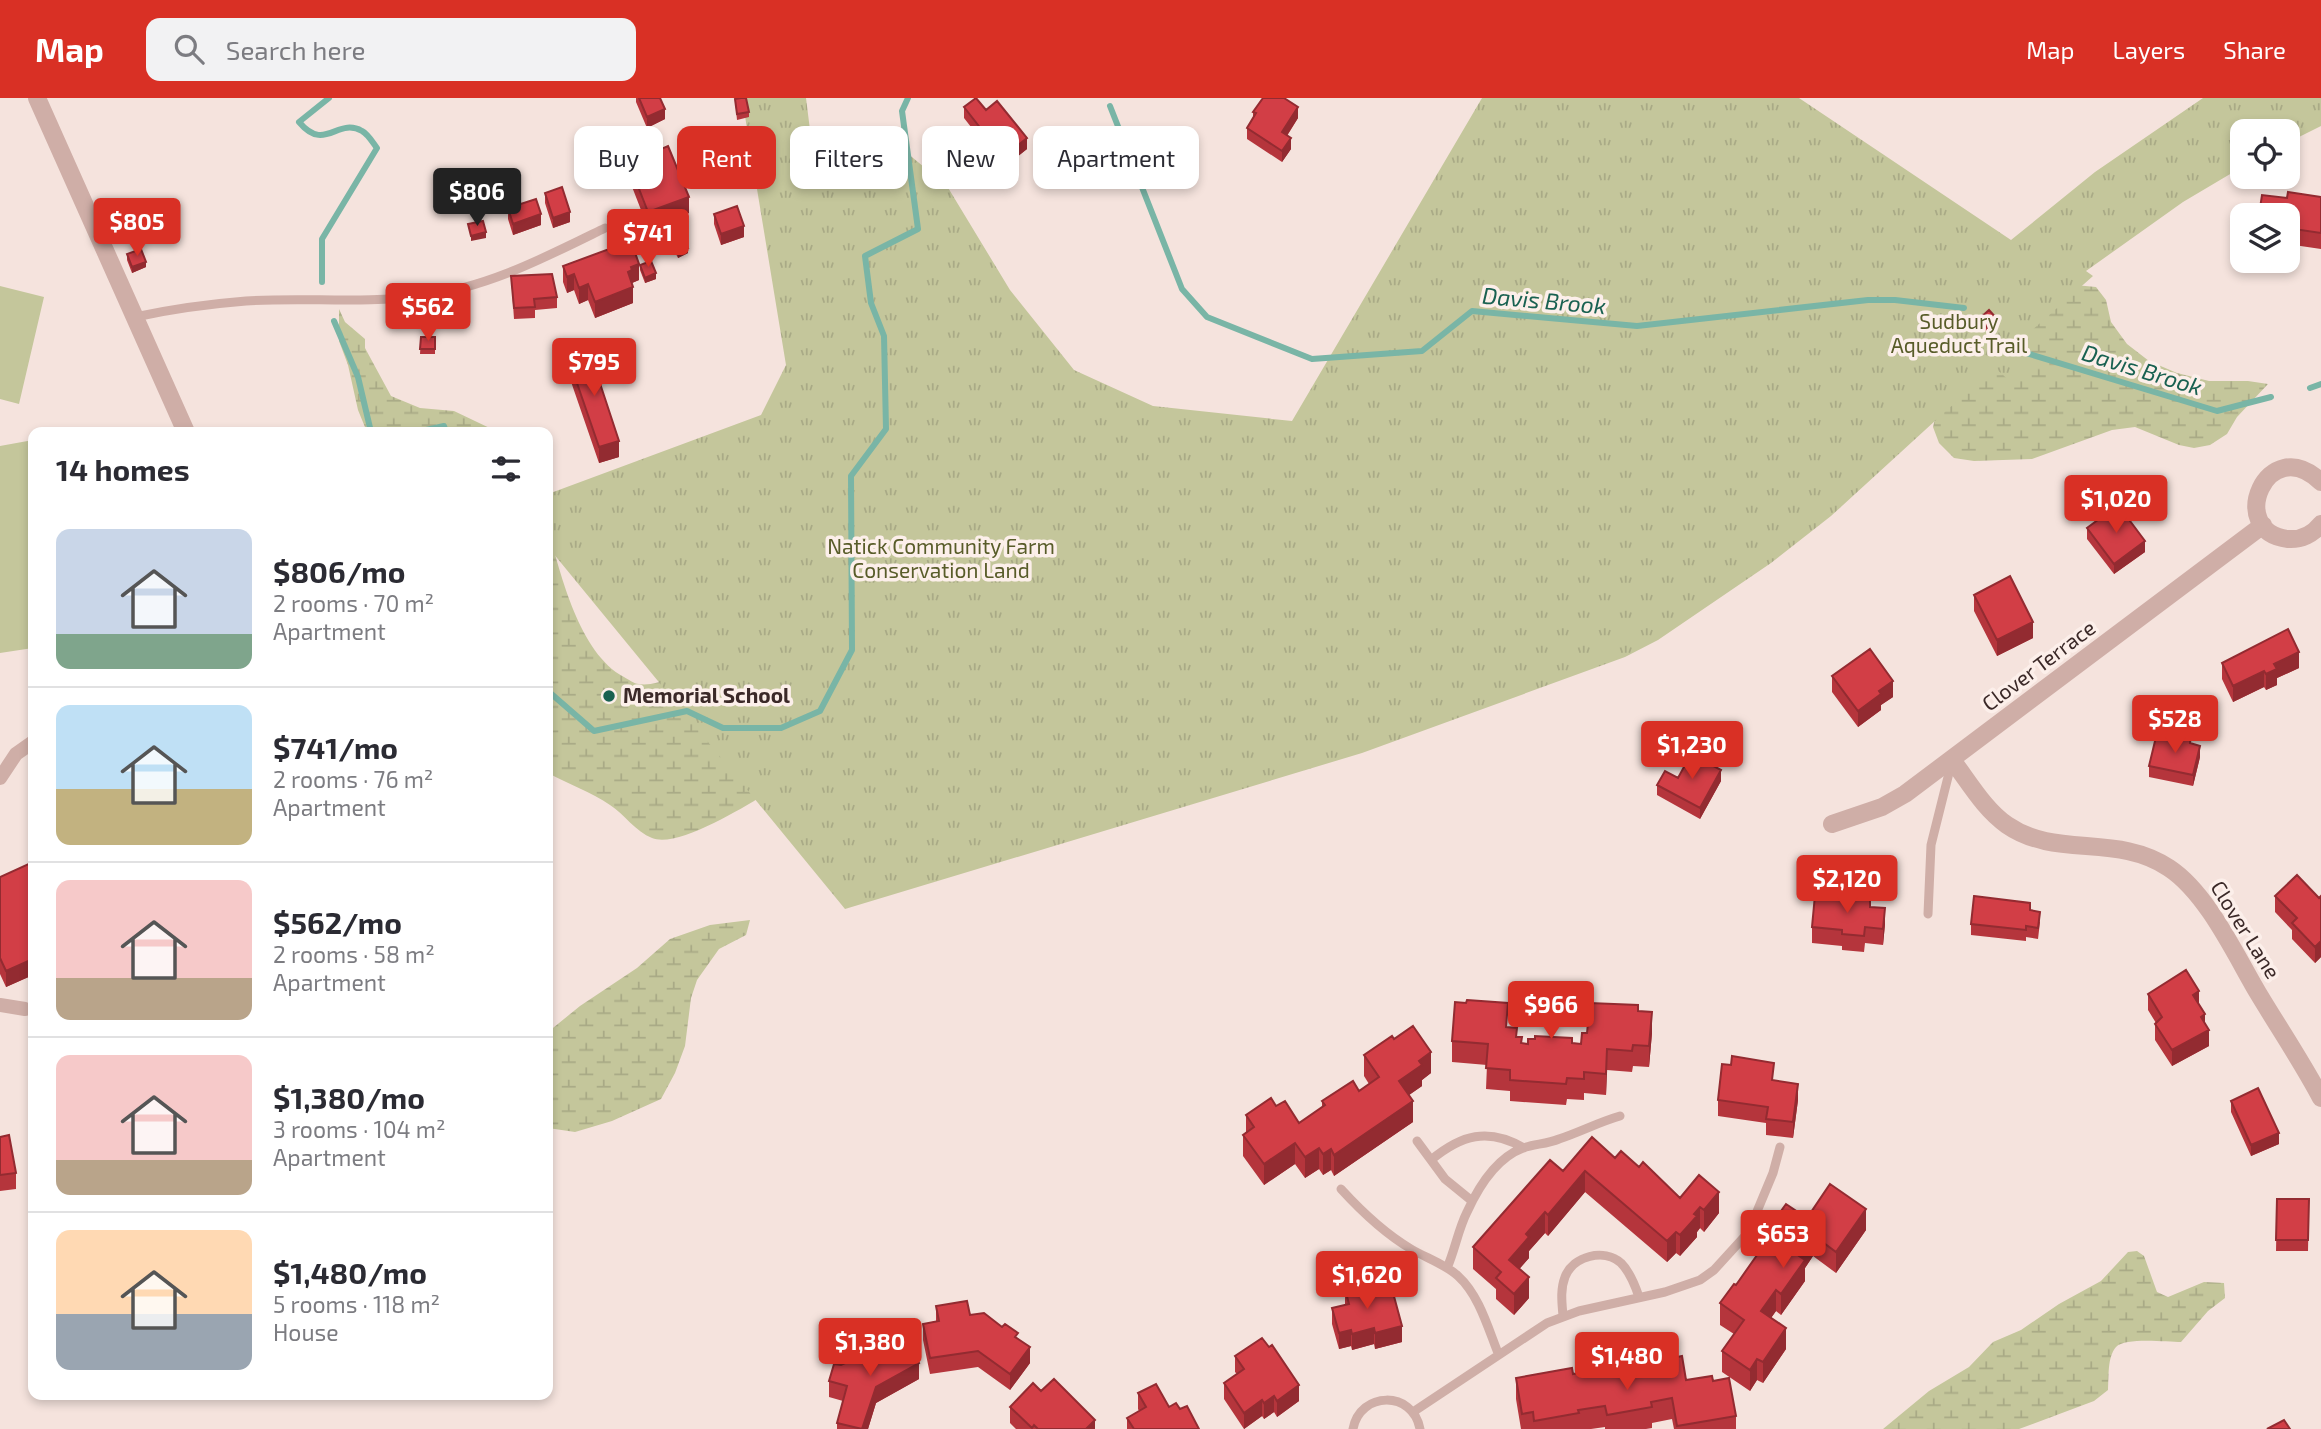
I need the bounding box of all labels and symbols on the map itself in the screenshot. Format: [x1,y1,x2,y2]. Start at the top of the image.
pin: $806 [436,169,518,228]
pin: $805 [96,198,178,258]
pin: $741 [607,209,689,269]
water label: Davis Brook [1481,281,1607,319]
pin: $562 [387,284,469,343]
park label: Sudbury Aqueduct Trail [1891,308,2028,357]
pin: $795 [553,338,635,398]
water label: Davis Brook [2079,338,2206,401]
pin: $1,020 [2059,476,2173,535]
park label: Natick Community Farm Conservation Land [827,533,1055,582]
street label: Clover Terrace [1977,614,2100,716]
place label: Memorial School [623,682,790,707]
marker: Memorial School [601,688,617,704]
pin: $528 [2134,696,2216,755]
pin: $1,230 [1635,722,1749,781]
pin: $2,120 [1790,856,1904,915]
street label: Clover Lane [2206,876,2286,983]
pin: $966 [1510,982,1592,1041]
pin: $653 [1742,1210,1824,1270]
pin: $1,620 [1310,1252,1424,1311]
pin: $1,380 [813,1318,927,1378]
pin: $1,480 [1570,1332,1684,1392]

